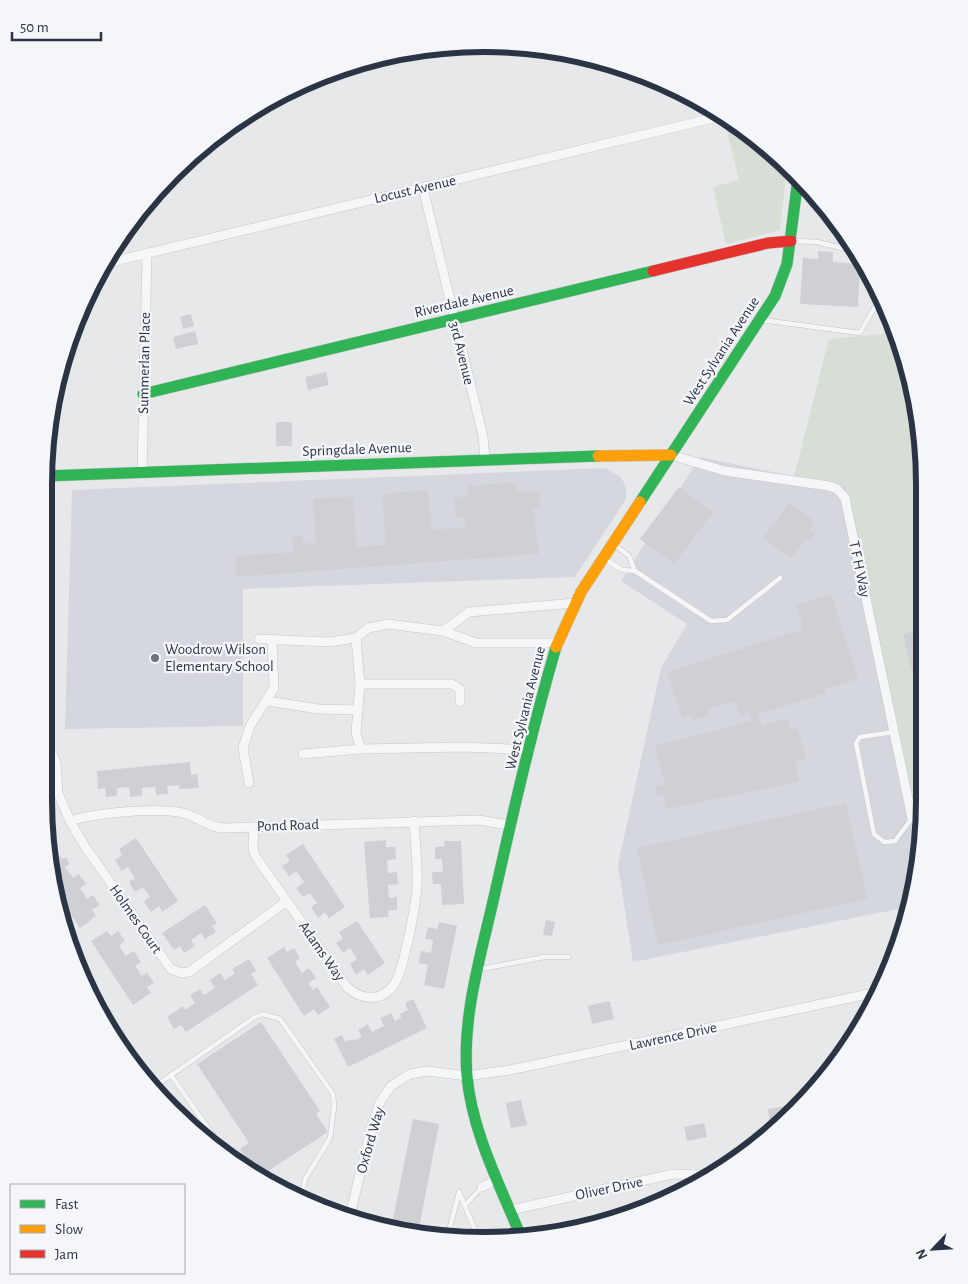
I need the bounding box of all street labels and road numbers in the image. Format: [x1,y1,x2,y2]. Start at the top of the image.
street label: Locust Avenue [373,173,457,206]
street label: Riverdale Avenue [413,283,515,320]
street label: West Sylvania Avenue [681,294,762,409]
street label: Summerlan Place [136,312,153,414]
street label: 3rd Avenue [446,320,477,387]
street label: Springdale Avenue [302,440,412,459]
street label: T F H Way [846,540,873,599]
street label: West Sylvania Avenue [503,645,548,771]
street label: Pond Road [257,817,320,834]
street label: Holmes Court [107,882,165,957]
street label: Adams Way [296,919,348,984]
street label: Lawrence Drive [628,1020,718,1053]
street label: Oxford Way [354,1105,387,1175]
street label: Oliver Drive [574,1174,644,1203]

